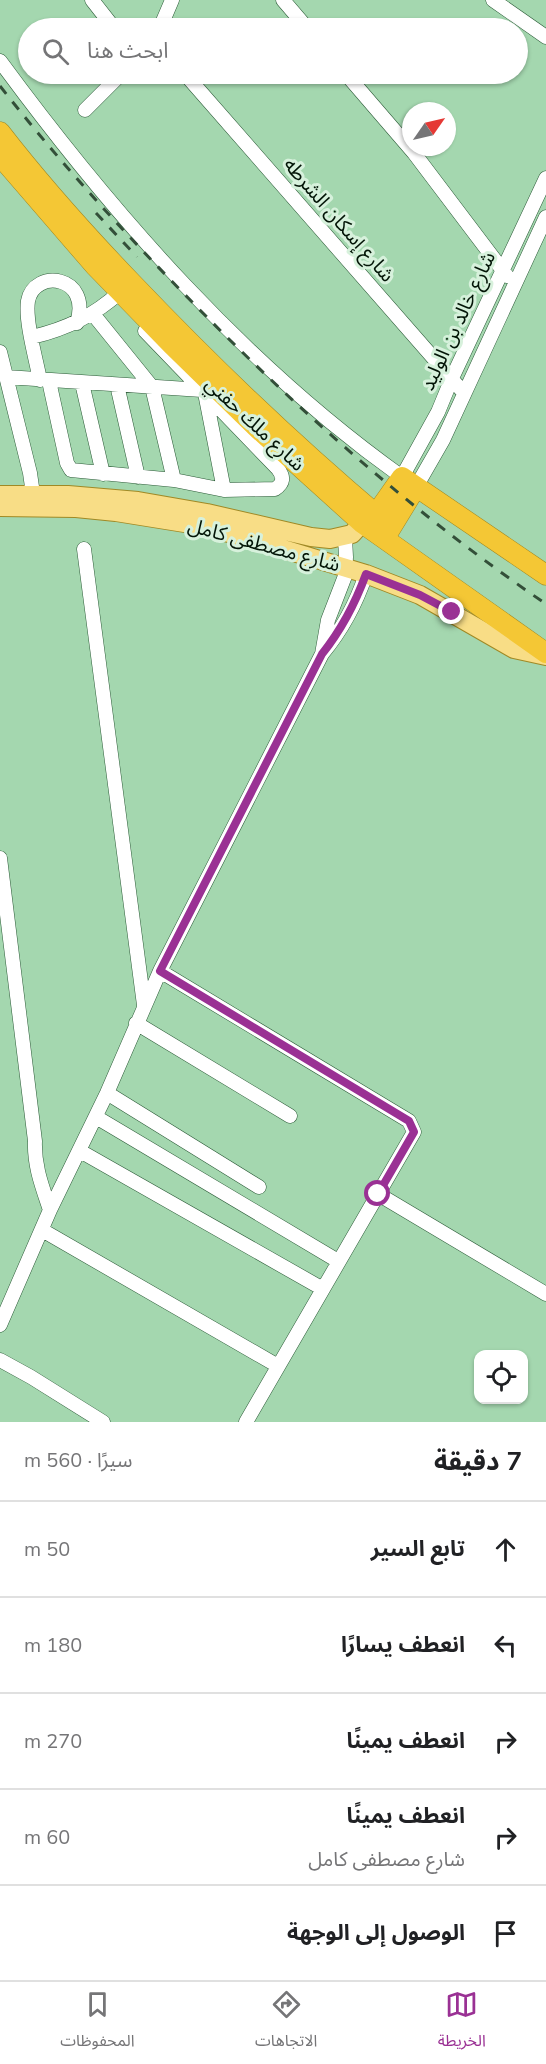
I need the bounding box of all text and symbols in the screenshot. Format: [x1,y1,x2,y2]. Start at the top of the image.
search box [18,18,528,84]
icon: search [39,35,72,68]
text: ابحث هنا [87,36,168,66]
north arrow [402,102,456,156]
street label: شارع إسكان الشرطه [277,152,401,289]
street label: شارع خالد بن الوليد [414,247,503,395]
street label: شارع ملك حفني [198,371,311,479]
street label: شارع مصطفى كامل [185,512,343,579]
route end [438,598,464,624]
route start [364,1180,390,1206]
map controls [474,1350,528,1404]
button: locate [474,1350,528,1404]
text: 7 دقيقة [434,1444,522,1479]
text: سيرًا · 560 m [24,1447,132,1474]
icon: ahead [489,1533,522,1566]
text: تابع السير [371,1534,465,1564]
text: 50 m [24,1536,70,1563]
icon: left [489,1629,522,1662]
text: انعطف يسارًا [341,1630,465,1660]
text: 180 m [24,1632,82,1659]
icon: right [489,1725,522,1758]
text: انعطف يمينًا [347,1726,465,1756]
text: 270 m [24,1728,82,1755]
text: انعطف يمينًا [347,1801,465,1831]
icon: right [489,1821,522,1854]
text: 60 m [24,1824,70,1851]
text: شارع مصطفى كامل [308,1846,465,1873]
icon: arrive [489,1917,522,1950]
text: الوصول إلى الوجهة [287,1918,465,1948]
tab: المحفوظات [60,1988,134,2058]
tab: الاتجاهات [255,1988,317,2058]
tab: الخريطة [438,1988,486,2058]

